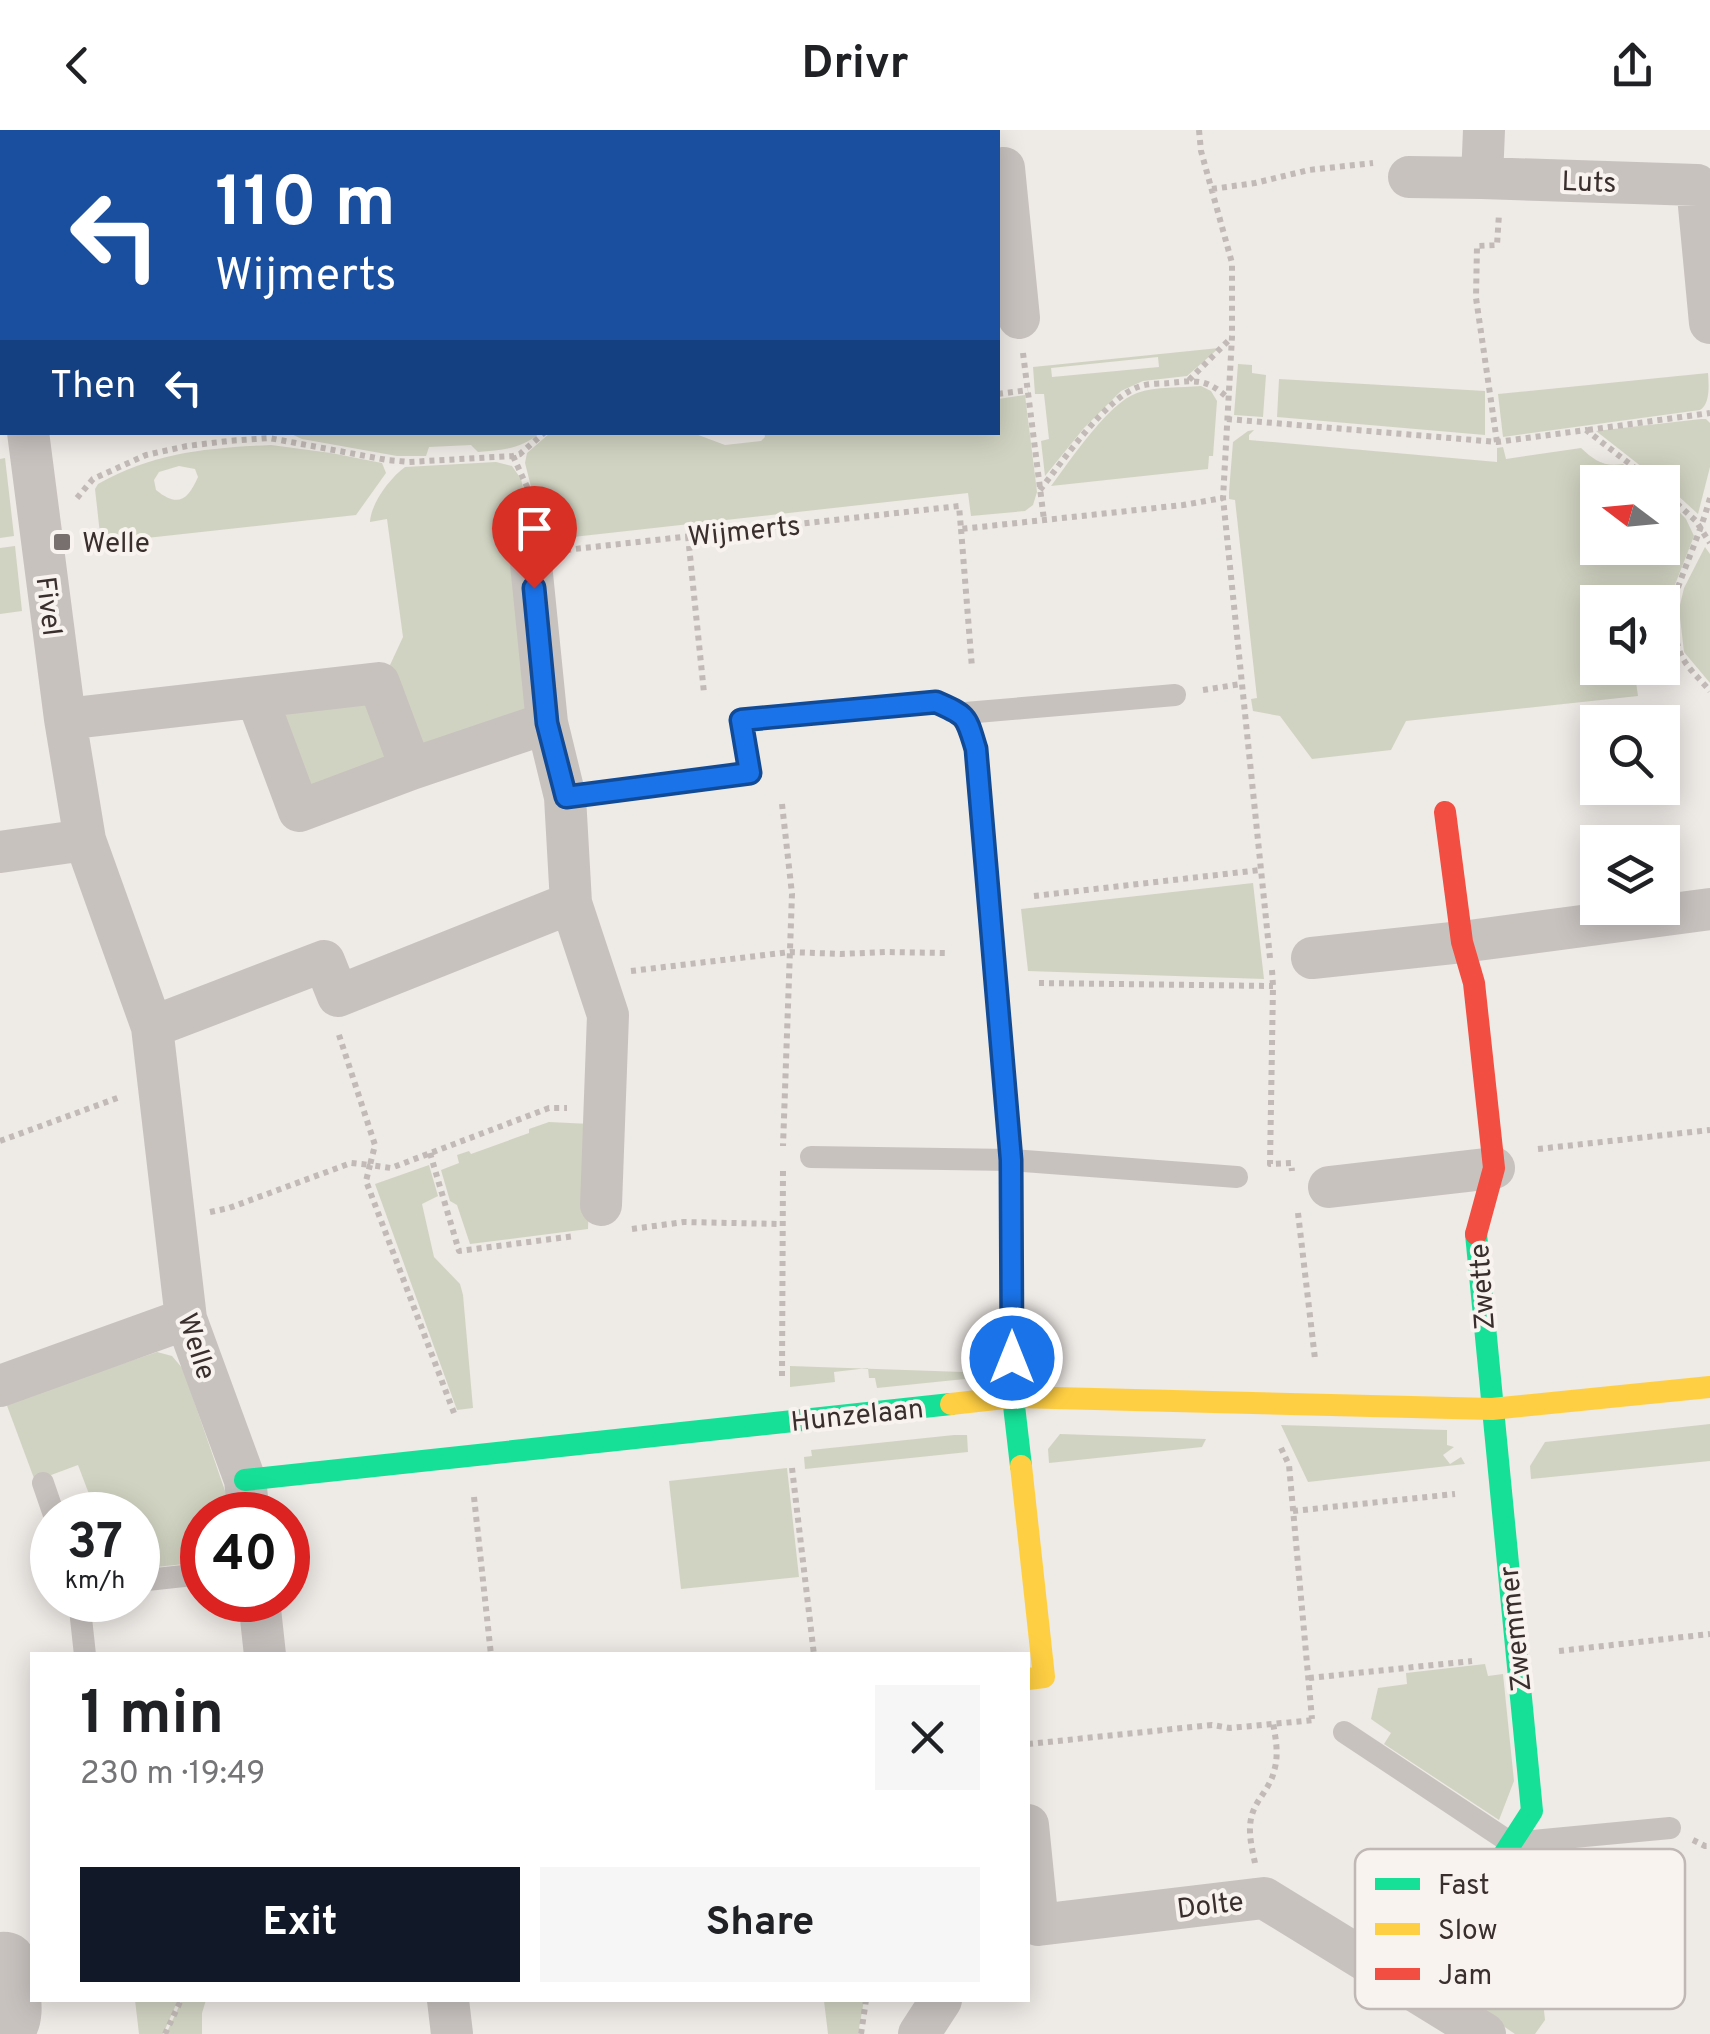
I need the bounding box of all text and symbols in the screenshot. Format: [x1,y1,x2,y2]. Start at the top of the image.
text: Drivr [801,37,909,94]
icon: back [50,38,105,93]
icon: share [1605,38,1660,93]
text: 110 m [215,162,396,251]
street label: Luts [1561,165,1617,203]
icon: left [50,170,180,300]
text: Wijmerts [215,249,396,306]
icon: left [156,360,211,415]
text: Then [50,363,136,412]
north arrow [1580,465,1680,565]
map controls [1580,465,1680,925]
pin [492,486,577,589]
icon: arrive [507,501,562,556]
street label: Wijmerts [686,509,802,557]
place label: Welle [82,527,150,563]
marker: Welle [51,531,73,553]
street label: Fivel [26,575,69,638]
button: sound [1580,585,1680,685]
button: search [1580,705,1680,805]
button: layers [1580,825,1680,925]
street label: Zwette [1463,1242,1505,1331]
position arrow [960,1306,1064,1410]
street label: Welle [168,1309,223,1385]
street label: Hunzelaan [789,1392,925,1442]
speed limit sign: 40 [180,1492,310,1622]
text: 37 [67,1513,123,1576]
street label: Zwemmer [1492,1564,1541,1693]
text: km/h [65,1566,125,1598]
text: 1 min [80,1679,224,1755]
button: close [875,1685,980,1790]
text: 230 m · 19:49 [80,1755,265,1795]
legend [1355,1849,1685,2009]
button: Exit [80,1867,520,1982]
button: Share [540,1867,980,1982]
text: Fast [1438,1869,1490,1905]
street label: Dolte [1175,1885,1246,1929]
text: Slow [1438,1914,1497,1950]
text: Jam [1438,1959,1492,1995]

